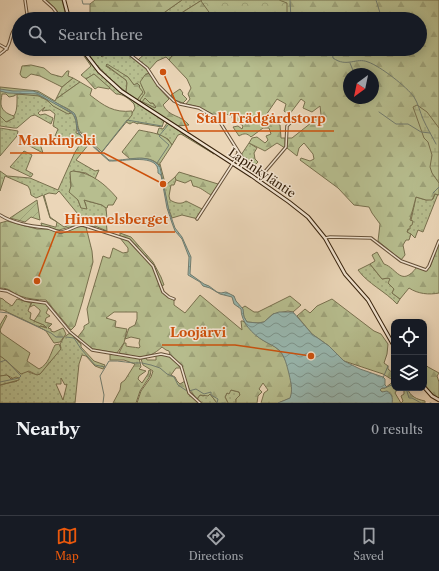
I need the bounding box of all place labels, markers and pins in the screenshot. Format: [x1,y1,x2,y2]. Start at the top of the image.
callout: Stall Trädgårdstorp [188,106,334,131]
callout: Mankinjoki [10,128,104,153]
callout: Himmelsberget [56,207,175,232]
callout: Loojärvi [162,320,235,345]

